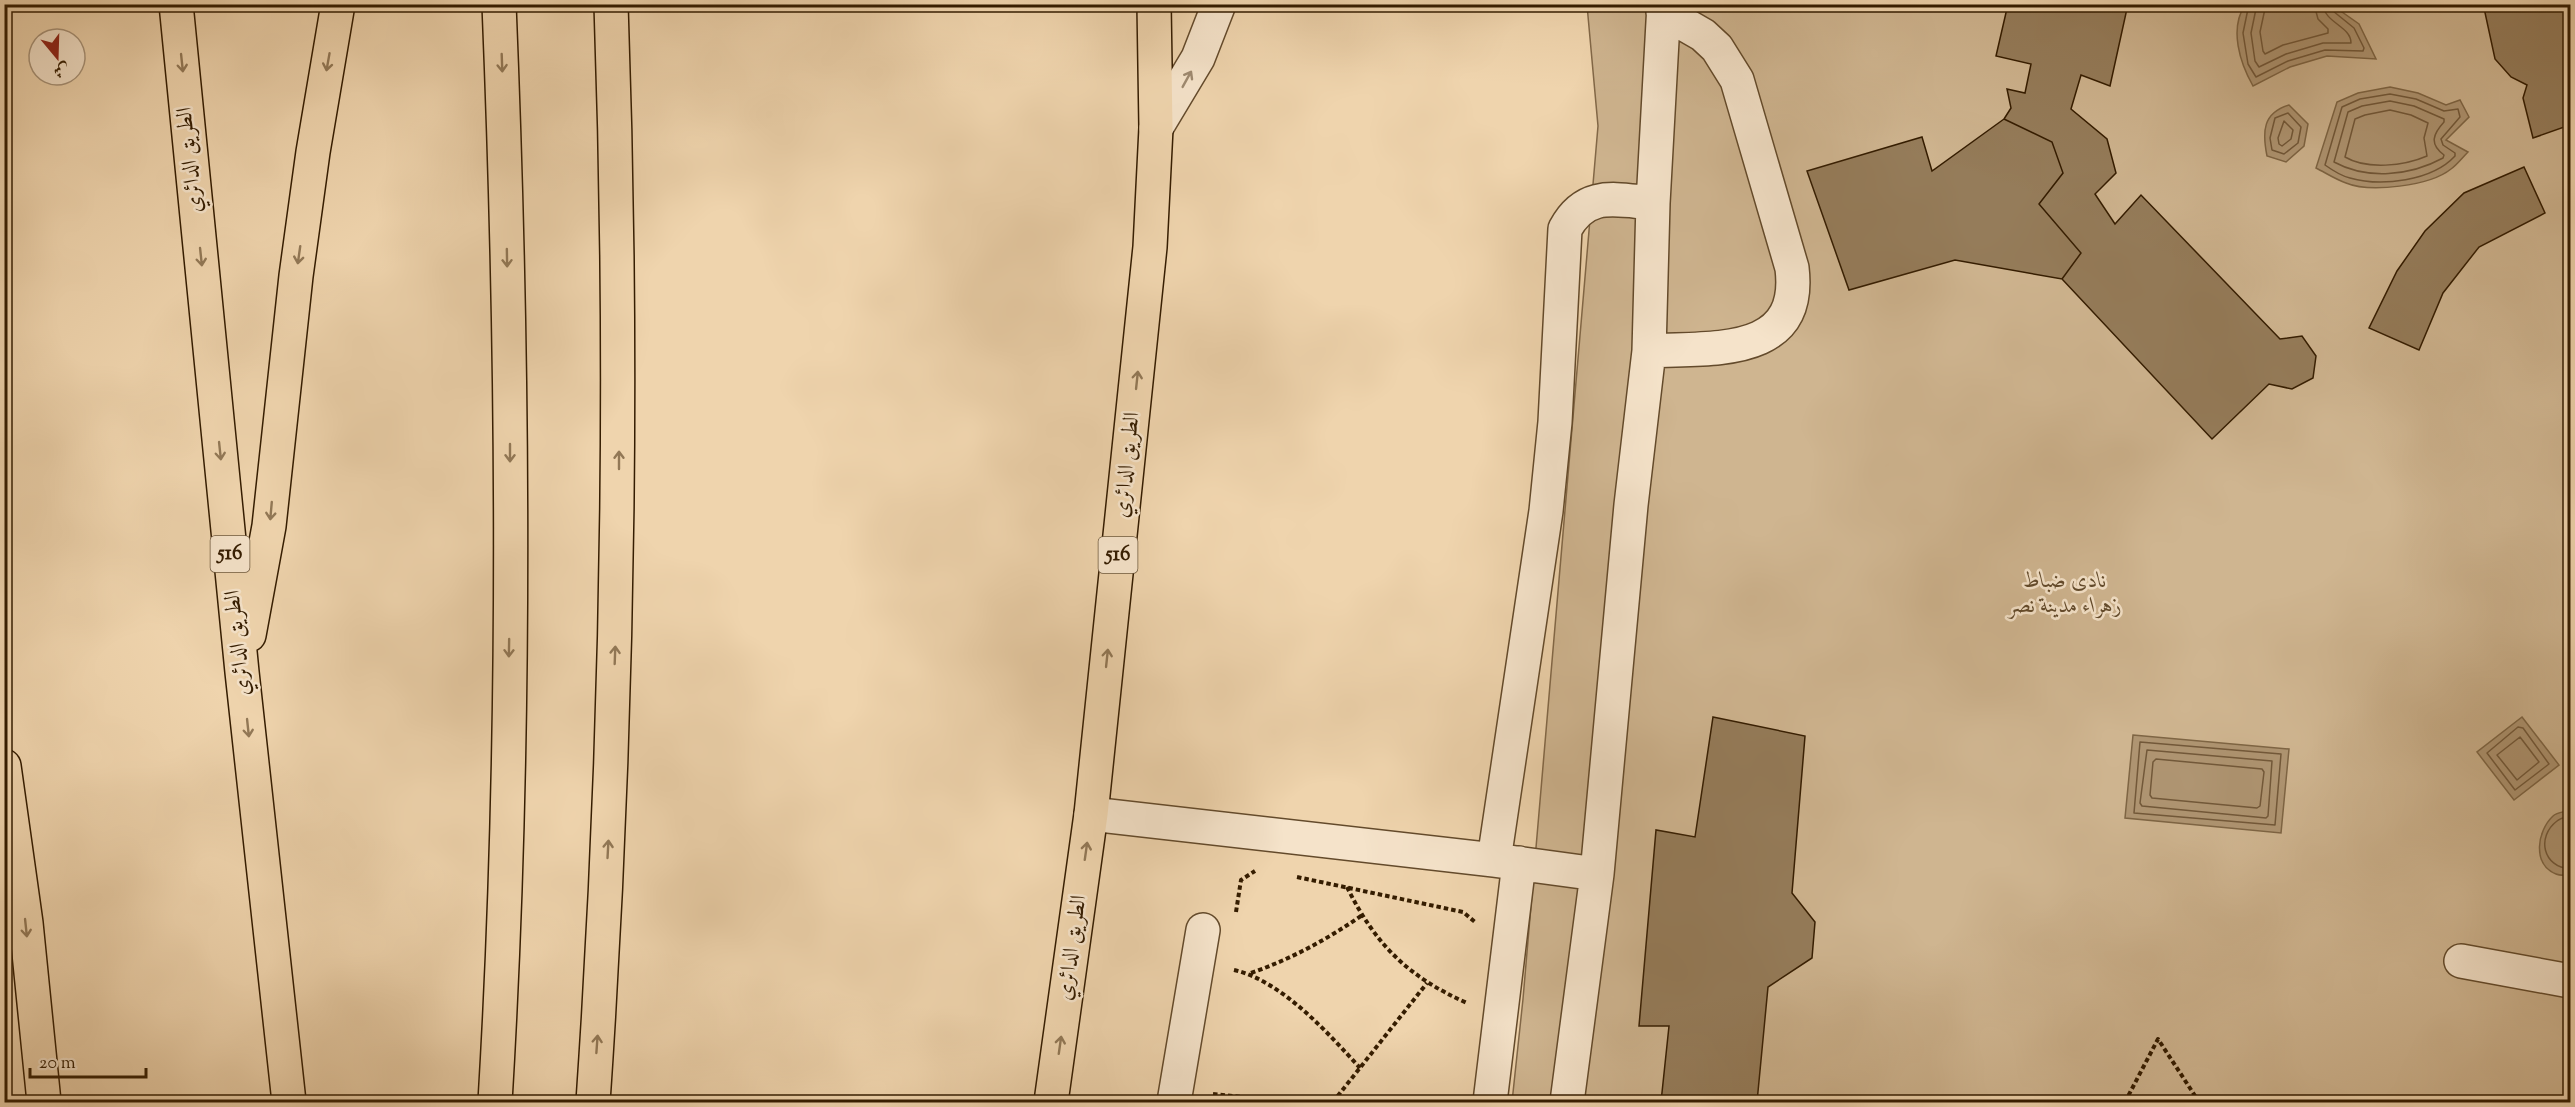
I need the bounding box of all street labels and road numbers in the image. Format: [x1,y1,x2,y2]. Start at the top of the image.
street label: الطريق الدائري [170,105,212,215]
street label: الطريق الدائري [1107,410,1149,520]
road number: 516 [210,536,250,572]
road number: 516 [1098,537,1138,573]
street label: الطريق الدائري [218,588,260,698]
street label: الطريق الدائري [1050,893,1096,1003]

